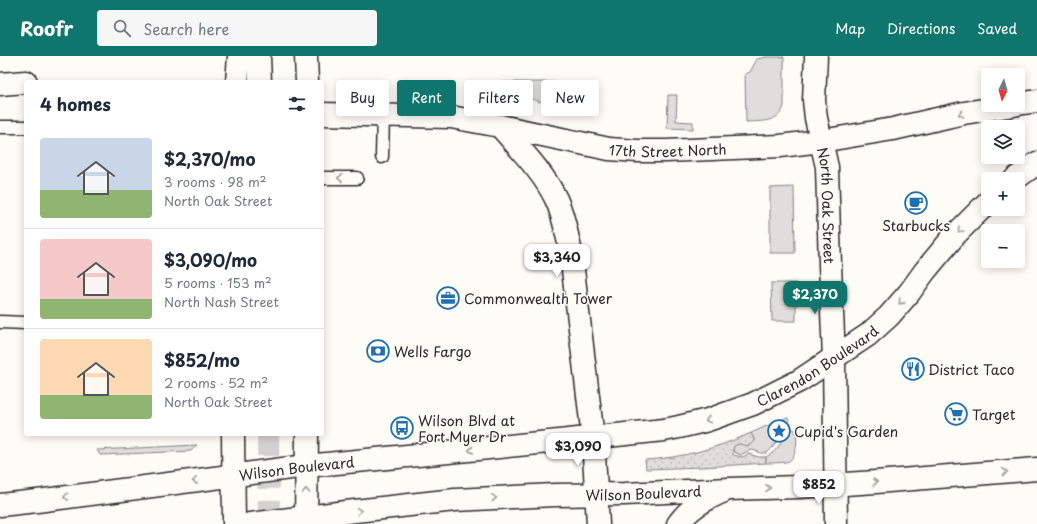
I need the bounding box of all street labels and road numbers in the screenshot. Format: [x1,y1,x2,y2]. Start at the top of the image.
street label: 17th Street North [608,138,727,162]
street label: North Oak Street [812,145,840,264]
street label: Clarendon Boulevard [753,320,883,411]
street label: Wilson Boulevard [238,451,356,485]
street label: Wilson Boulevard [585,480,702,505]

